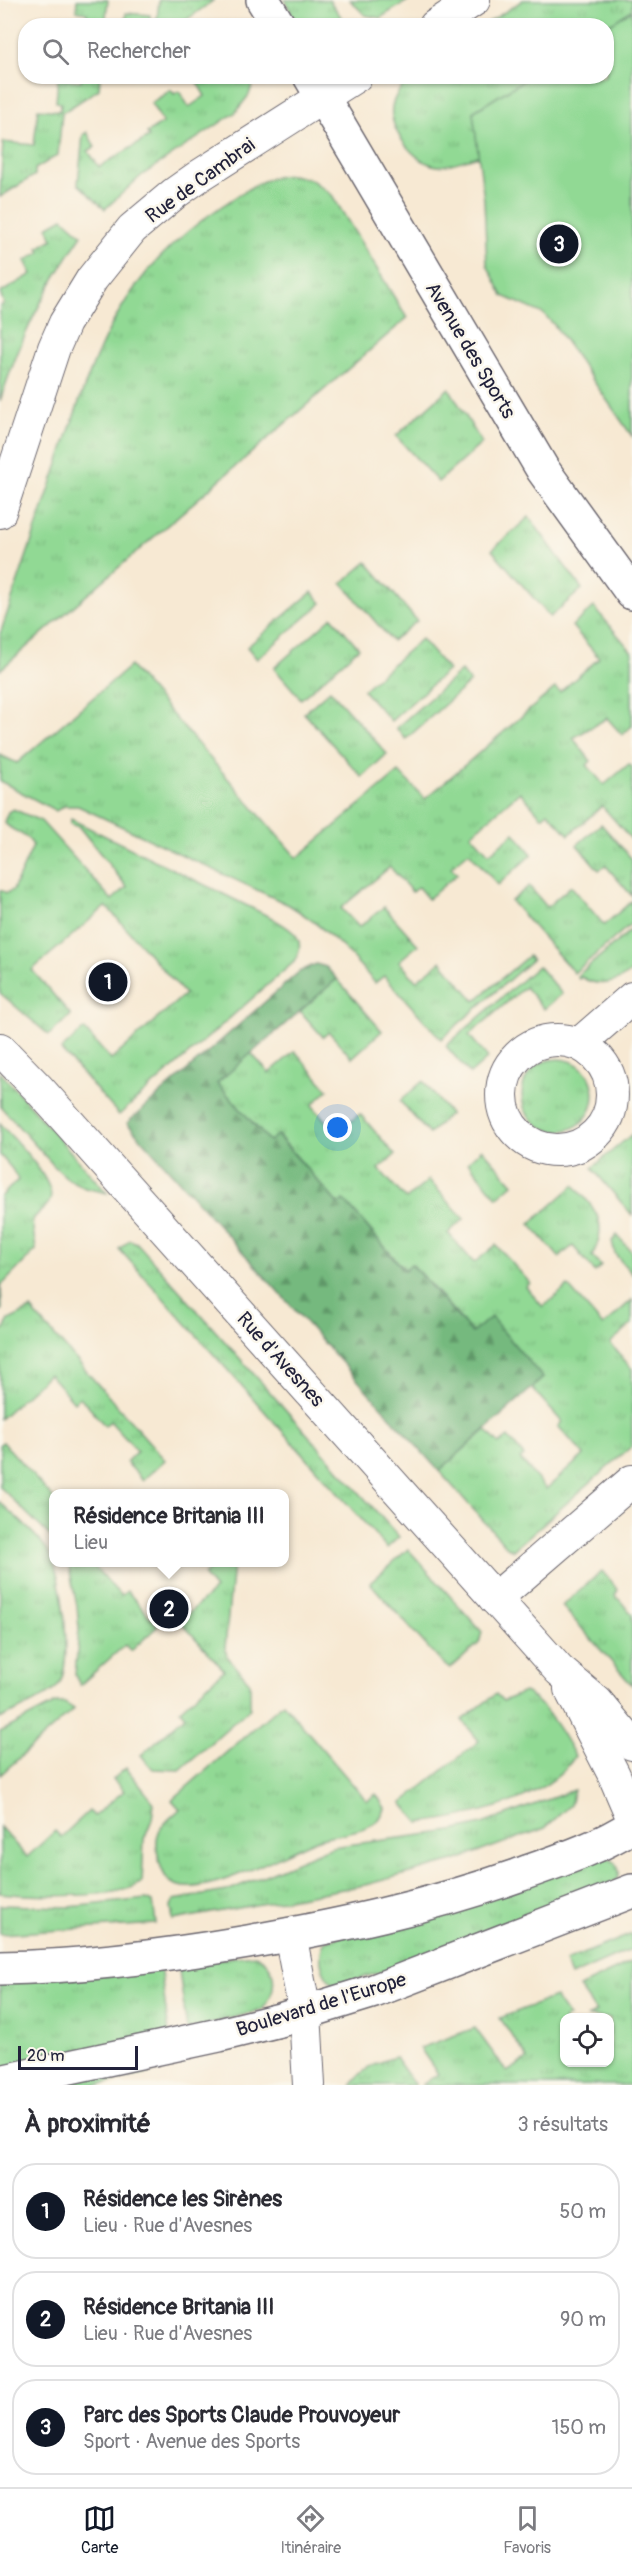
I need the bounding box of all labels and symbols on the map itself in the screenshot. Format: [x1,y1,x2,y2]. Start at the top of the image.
street label: Rue de Cambrai [141,132,260,229]
pin: 3 [540,222,578,266]
street label: Avenue des Sports [420,277,521,423]
pin: 1 [88,960,128,1004]
your location [323,1113,352,1142]
street label: Rue d'Avesnes [231,1307,330,1412]
pin: 2 [150,1586,188,1632]
street label: Boulevard de l'Europe [233,1967,409,2042]
scale bar [18,2043,138,2070]

